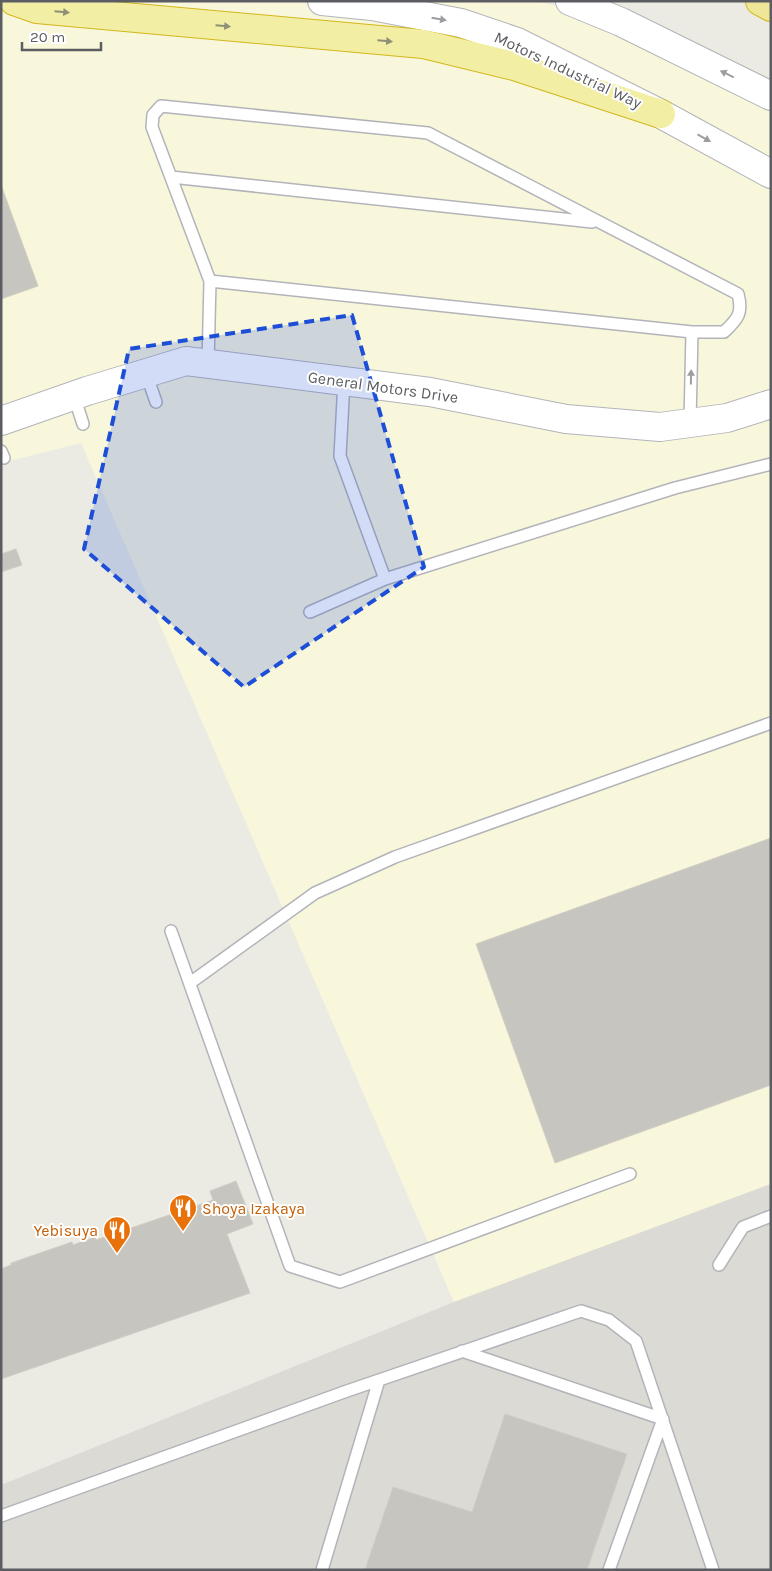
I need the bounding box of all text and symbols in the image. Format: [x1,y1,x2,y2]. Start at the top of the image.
one-way arrow [54,8,70,16]
one-way arrow [431,15,447,23]
scale bar [22,20,101,52]
one-way arrow [216,23,232,31]
street label: Motors Industrial Way [491,27,645,113]
text: 20 m [30,28,65,46]
one-way arrow [378,37,394,45]
one-way arrow [720,70,734,78]
one-way arrow [697,133,711,142]
street label: General Motors Drive [307,367,459,407]
one-way arrow [687,369,695,385]
restaurant icon: Shoya Izakaya [168,1193,198,1232]
place label: Shoya Izakaya [202,1199,305,1218]
restaurant icon: Yebisuya [102,1215,132,1254]
place label: Yebisuya [33,1221,98,1240]

